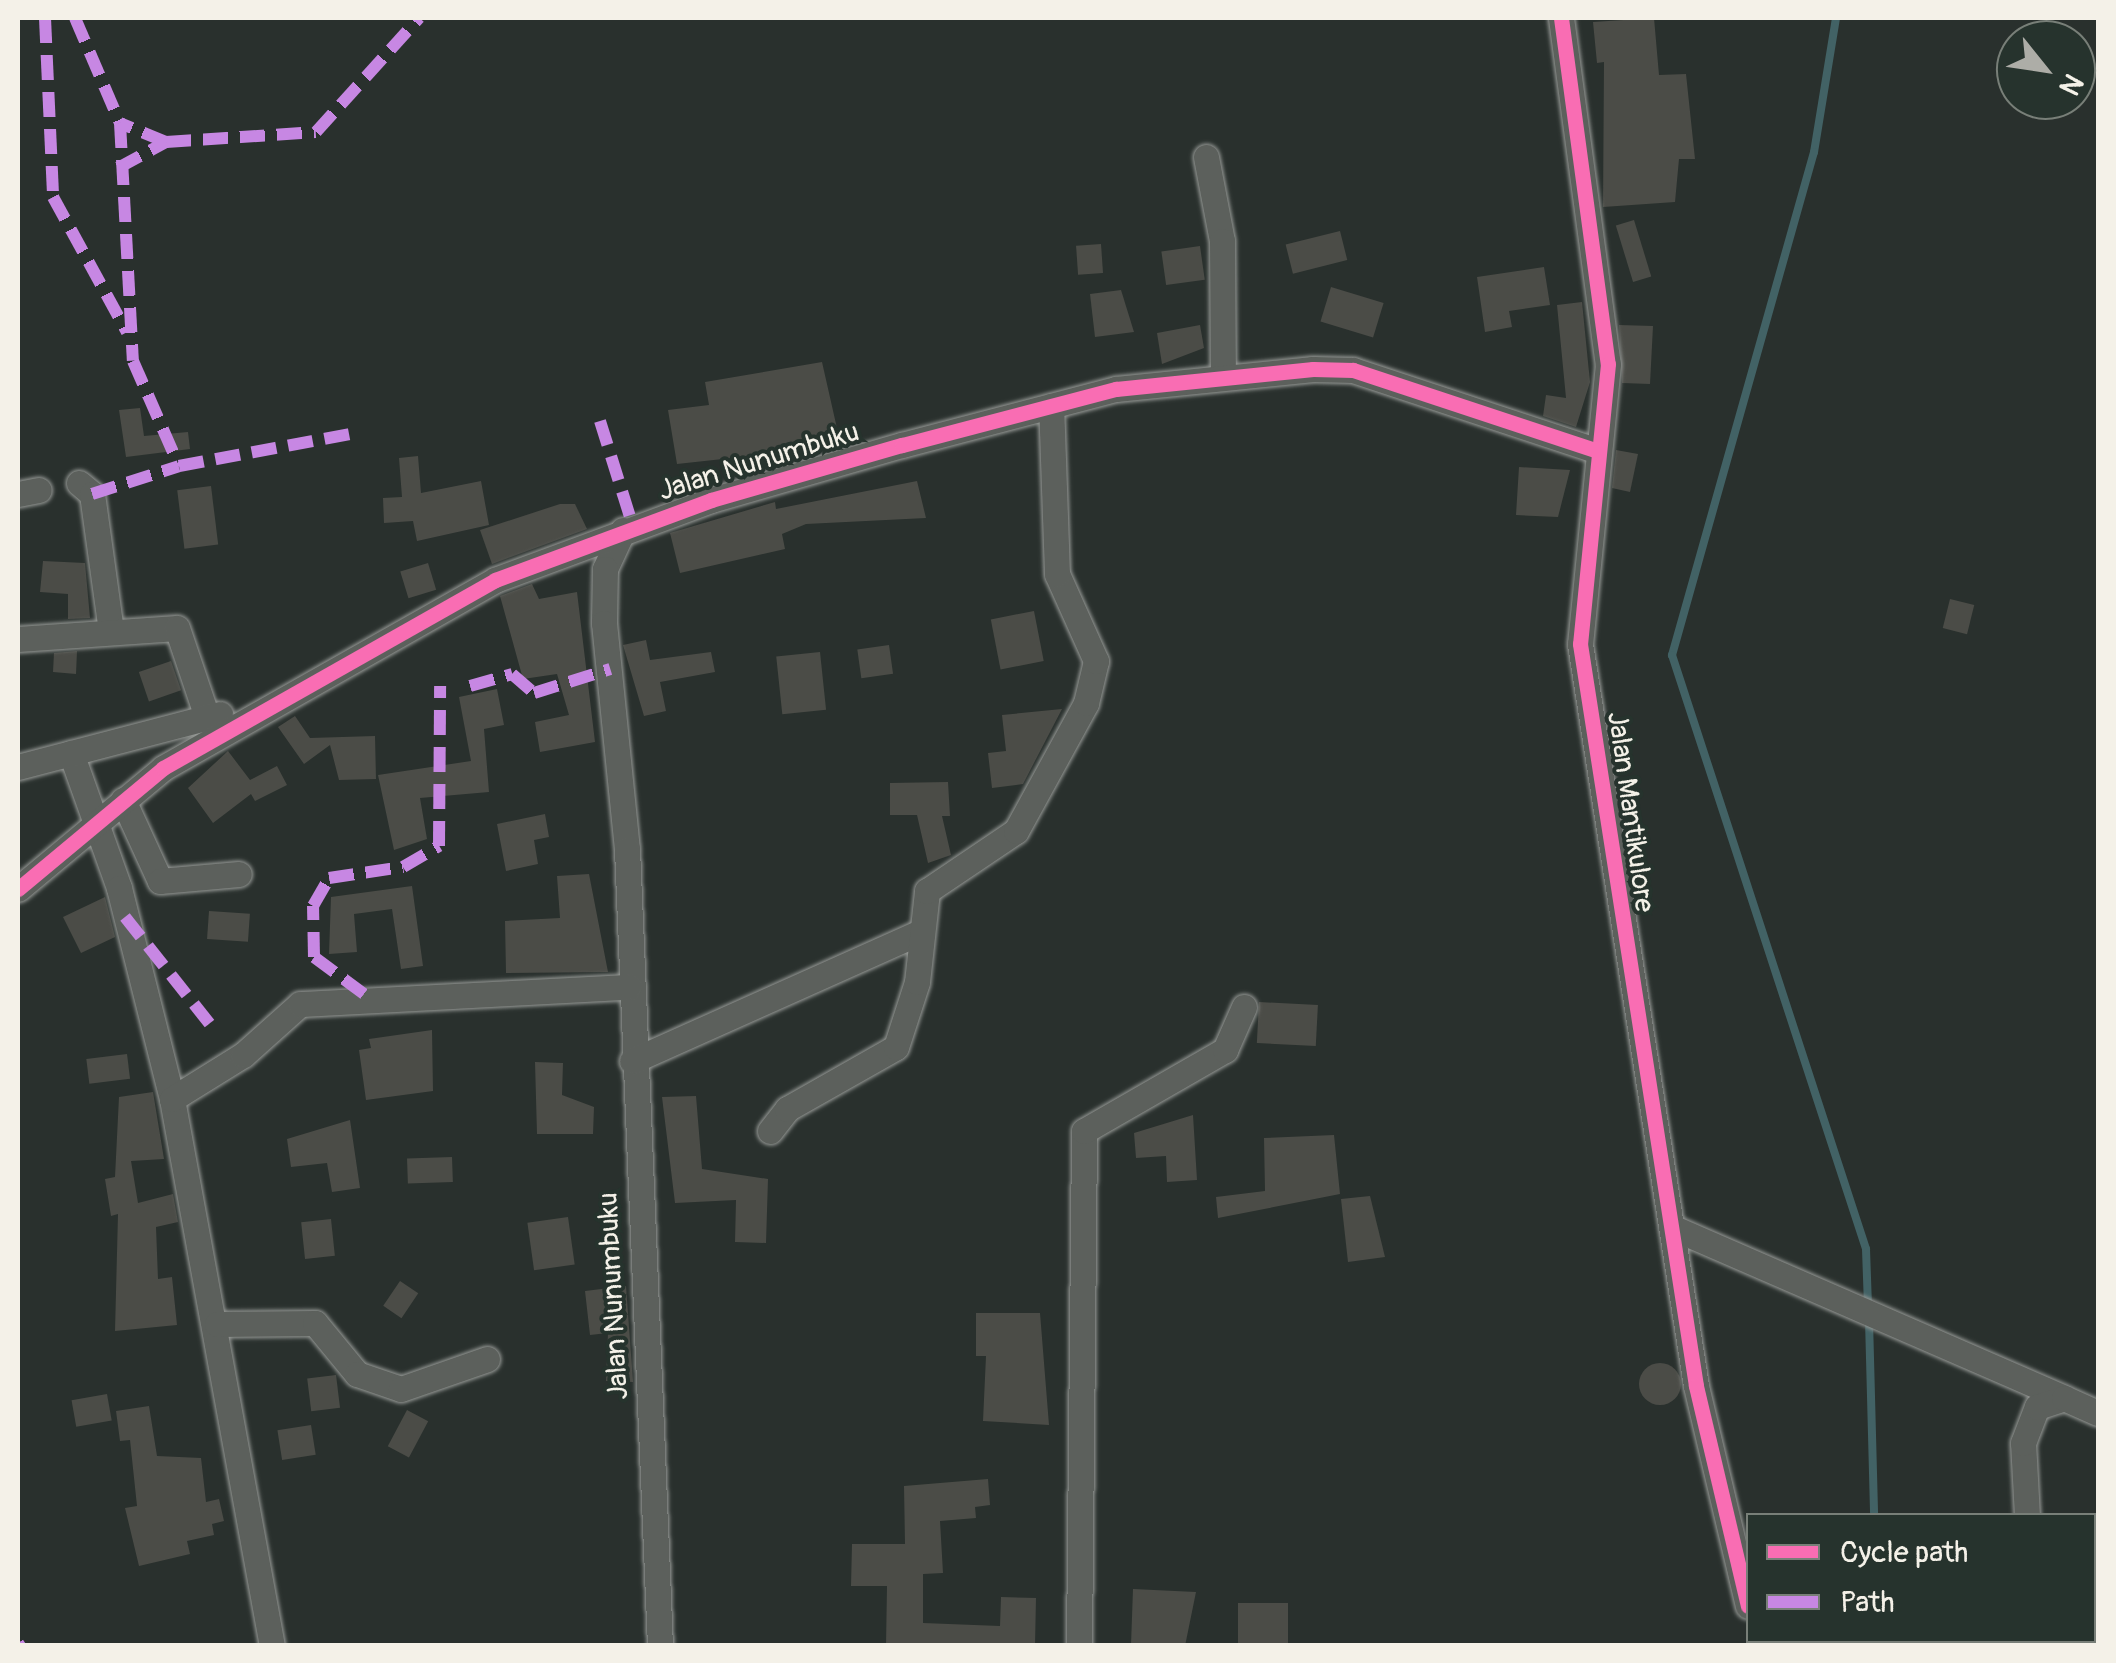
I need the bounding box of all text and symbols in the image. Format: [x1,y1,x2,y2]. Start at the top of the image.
north arrow [1996,20,2096,120]
text: N [2051,67,2091,101]
street label: Jalan Nunumbuku [655,416,863,508]
street label: Jalan Mantikulore [1599,710,1661,914]
street label: Jalan Nunumbuku [592,1191,636,1401]
legend [1746,1513,2096,1643]
text: Cycle path [1840,1534,1968,1571]
text: Path [1840,1584,1895,1621]

